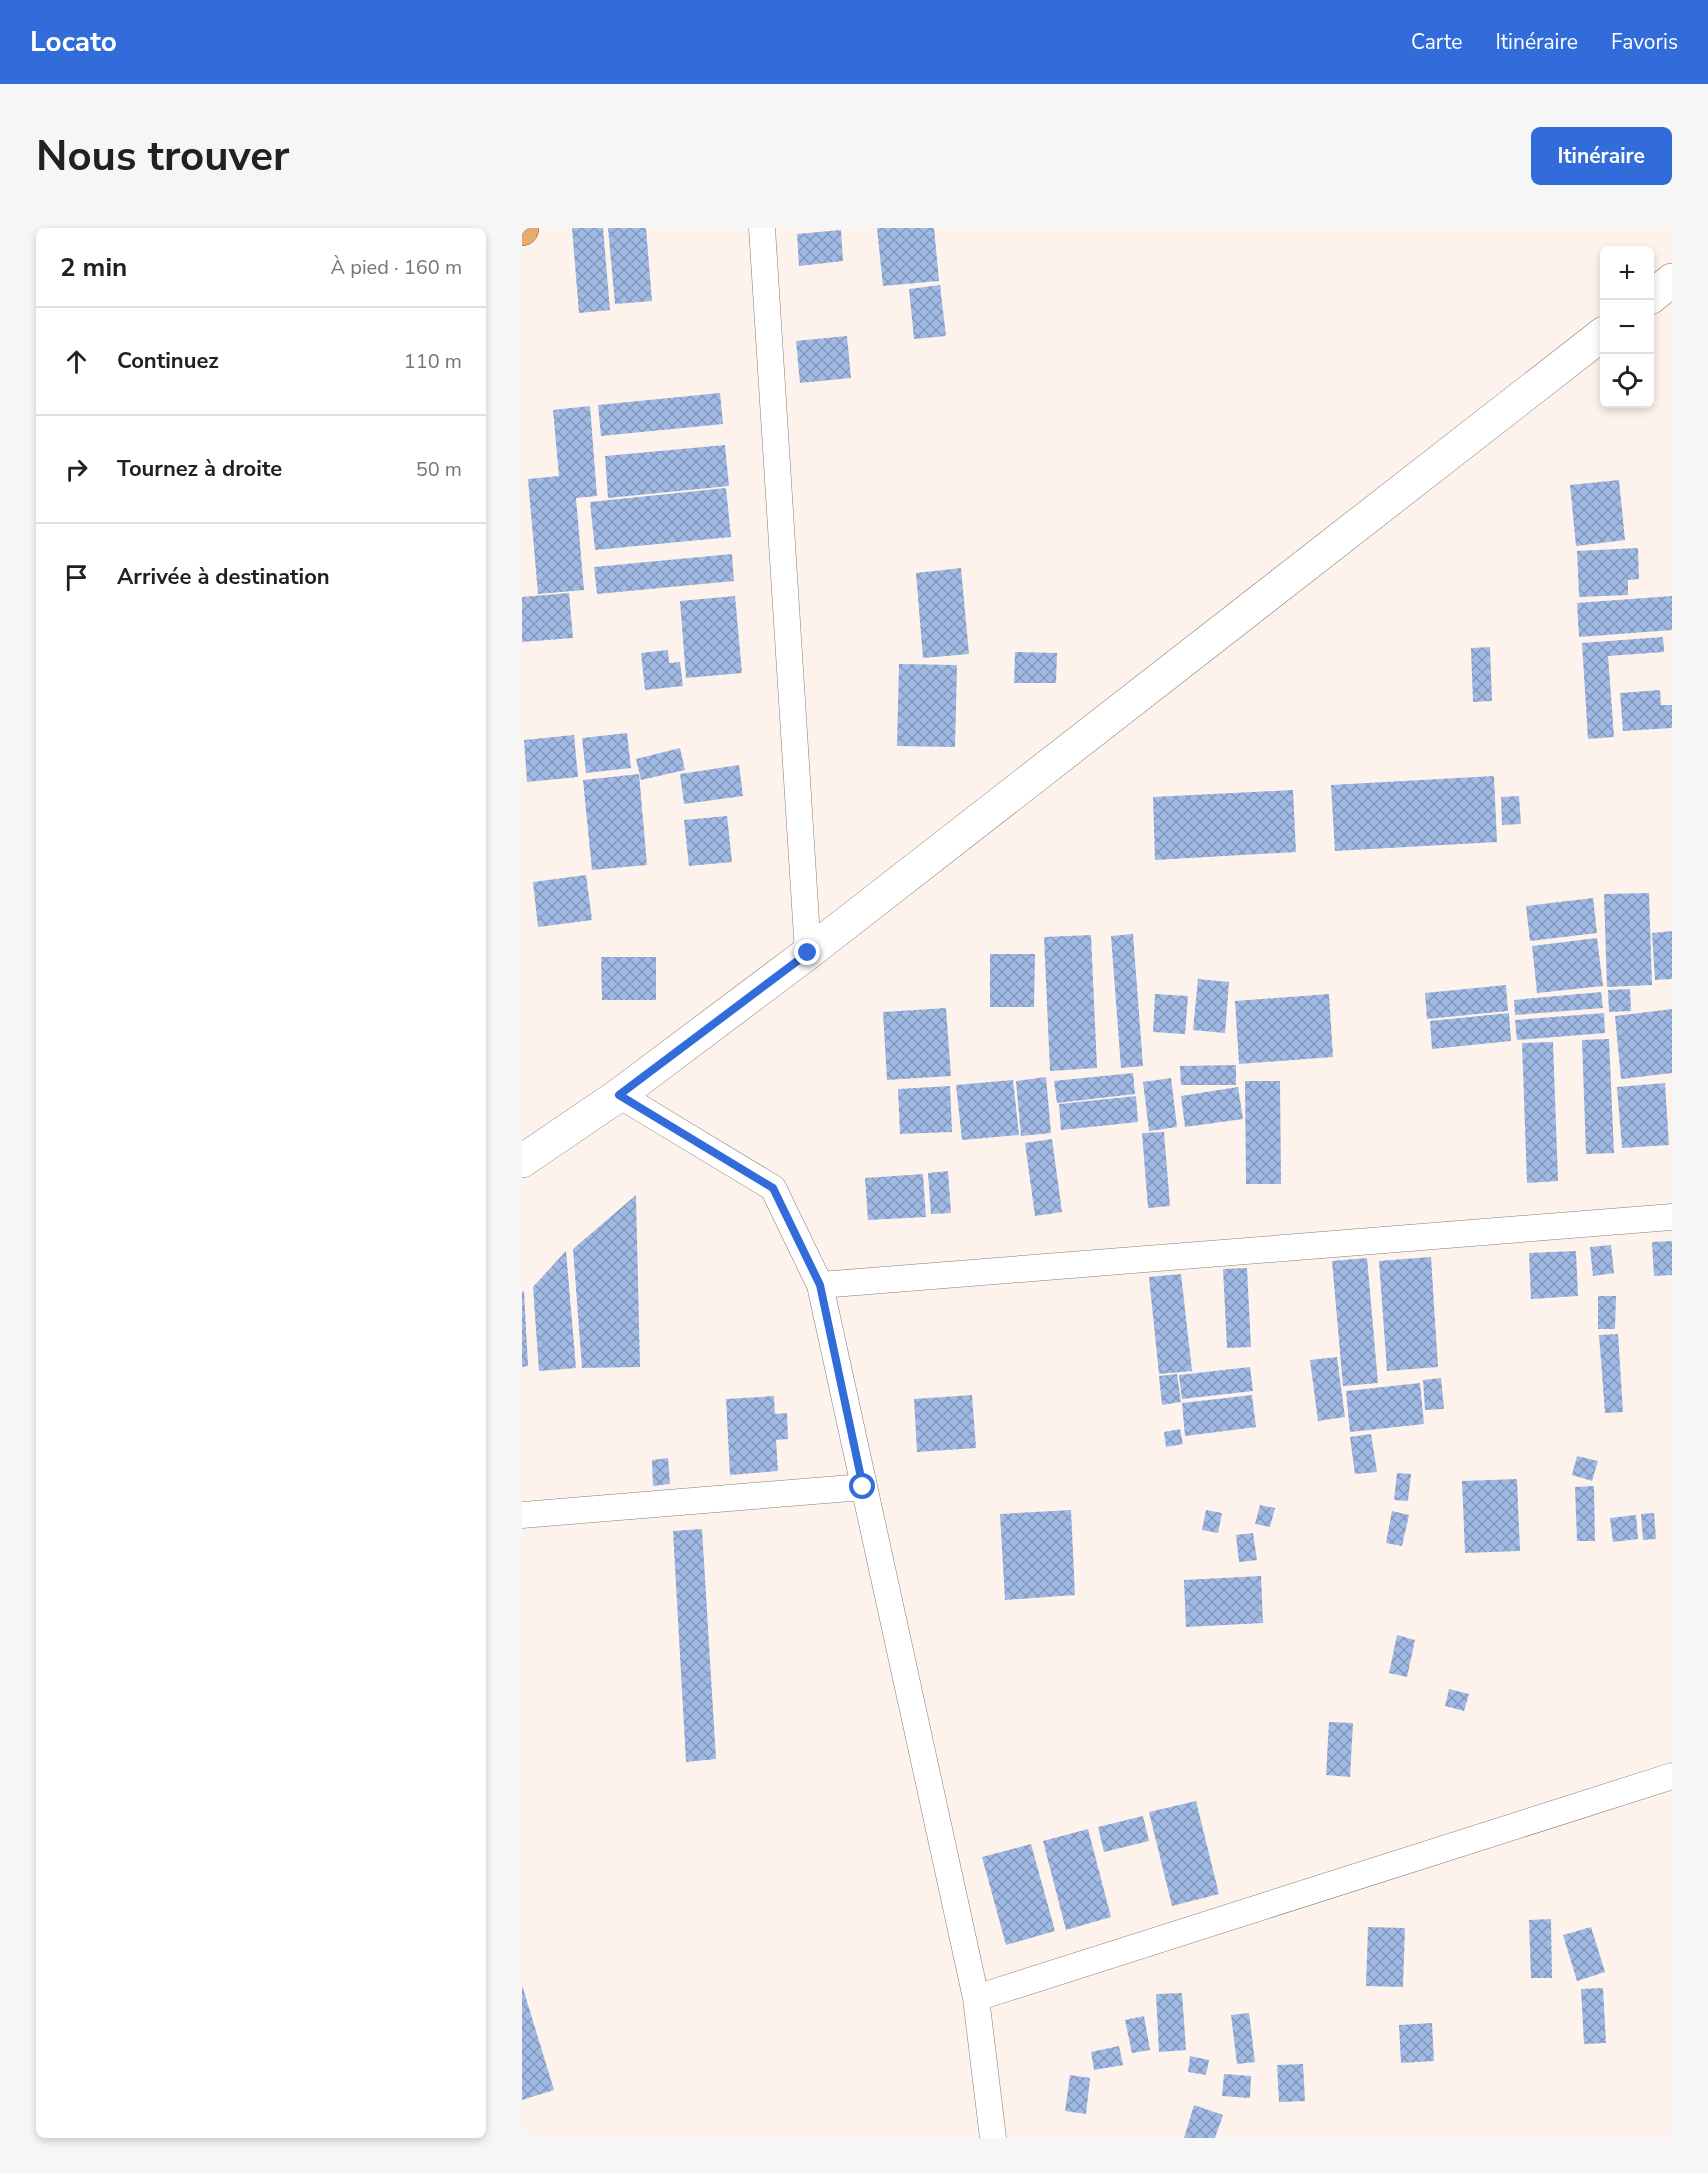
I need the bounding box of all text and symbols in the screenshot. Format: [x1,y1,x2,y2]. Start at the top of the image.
text: Locato [30,23,117,61]
text: Carte [1411,28,1462,56]
text: Itinéraire [1495,28,1578,56]
text: Favoris [1611,28,1678,56]
button: Itinéraire [1531,127,1672,185]
text: Nous trouver [36,128,289,185]
map controls [1600,246,1654,408]
button: + [1600,246,1654,300]
text: 2 min [60,250,127,285]
text: À pied · 160 m [331,254,462,281]
button: − [1600,300,1654,354]
icon: ahead [60,345,93,378]
text: Continuez [117,346,219,376]
text: 110 m [404,348,462,375]
button: locate [1600,354,1654,408]
icon: right [60,453,93,486]
text: Tournez à droite [117,454,282,484]
text: 50 m [416,456,462,483]
icon: arrive [60,561,93,594]
text: Arrivée à destination [117,562,330,592]
route end [794,939,820,965]
route start [849,1473,875,1499]

